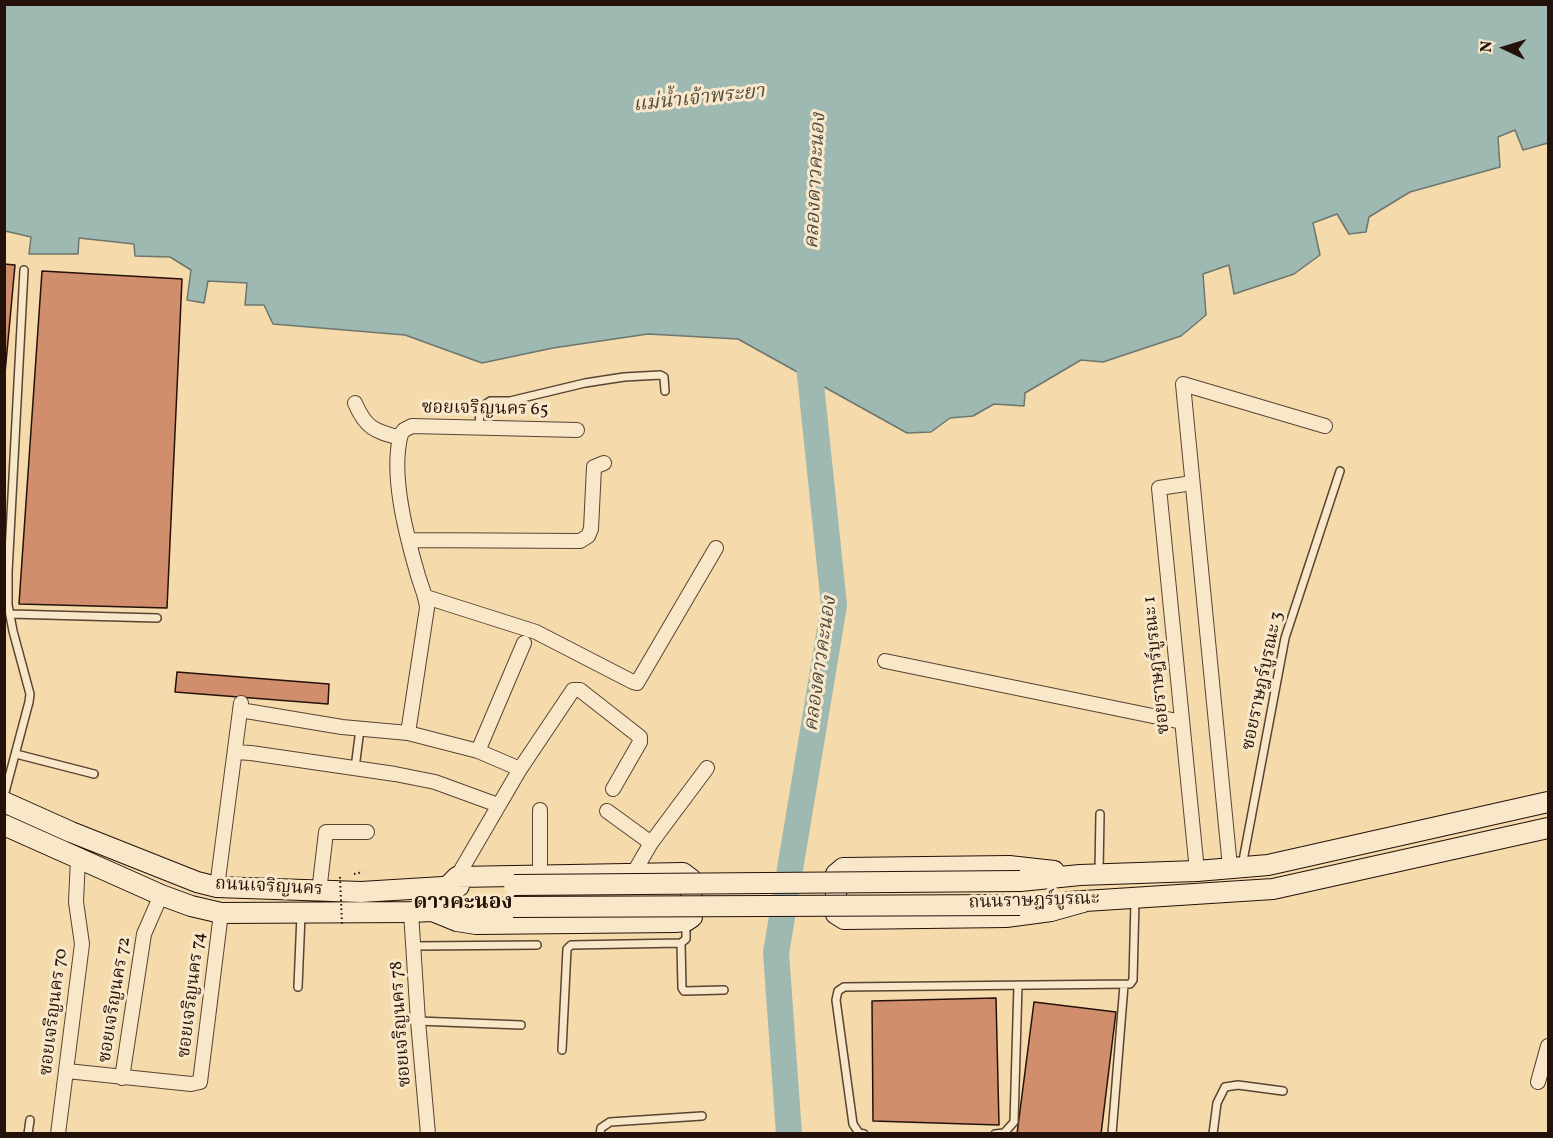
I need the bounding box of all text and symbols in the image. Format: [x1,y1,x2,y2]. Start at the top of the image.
north arrow [1475,18,1535,78]
text: N [1476,40,1498,53]
water label: แม่น้ำเจ้าพระยา [632,81,766,119]
water label: คลองดาวคะนอง [801,112,833,250]
street label: ซอยเจริญนคร 65 [421,398,549,422]
water label: คลองดาวคะนอง [801,595,843,733]
street label: ซอยราษฎร์บูรณะ 1 [1140,595,1176,735]
street label: ซอยราษฎร์บูรณะ 3 [1239,610,1289,752]
street label: ถนนเจริญนคร [214,874,324,902]
street label: ถนนราษฎร์บูรณะ [968,889,1100,915]
district label: ดาวคะนอง [414,891,512,917]
street label: ซอยเจริญนคร 74 [175,931,211,1059]
street label: ซอยเจริญนคร 72 [95,936,137,1064]
street label: ซอยเจริญนคร 70 [36,947,74,1077]
street label: ซอยเจริญนคร 78 [387,960,417,1088]

